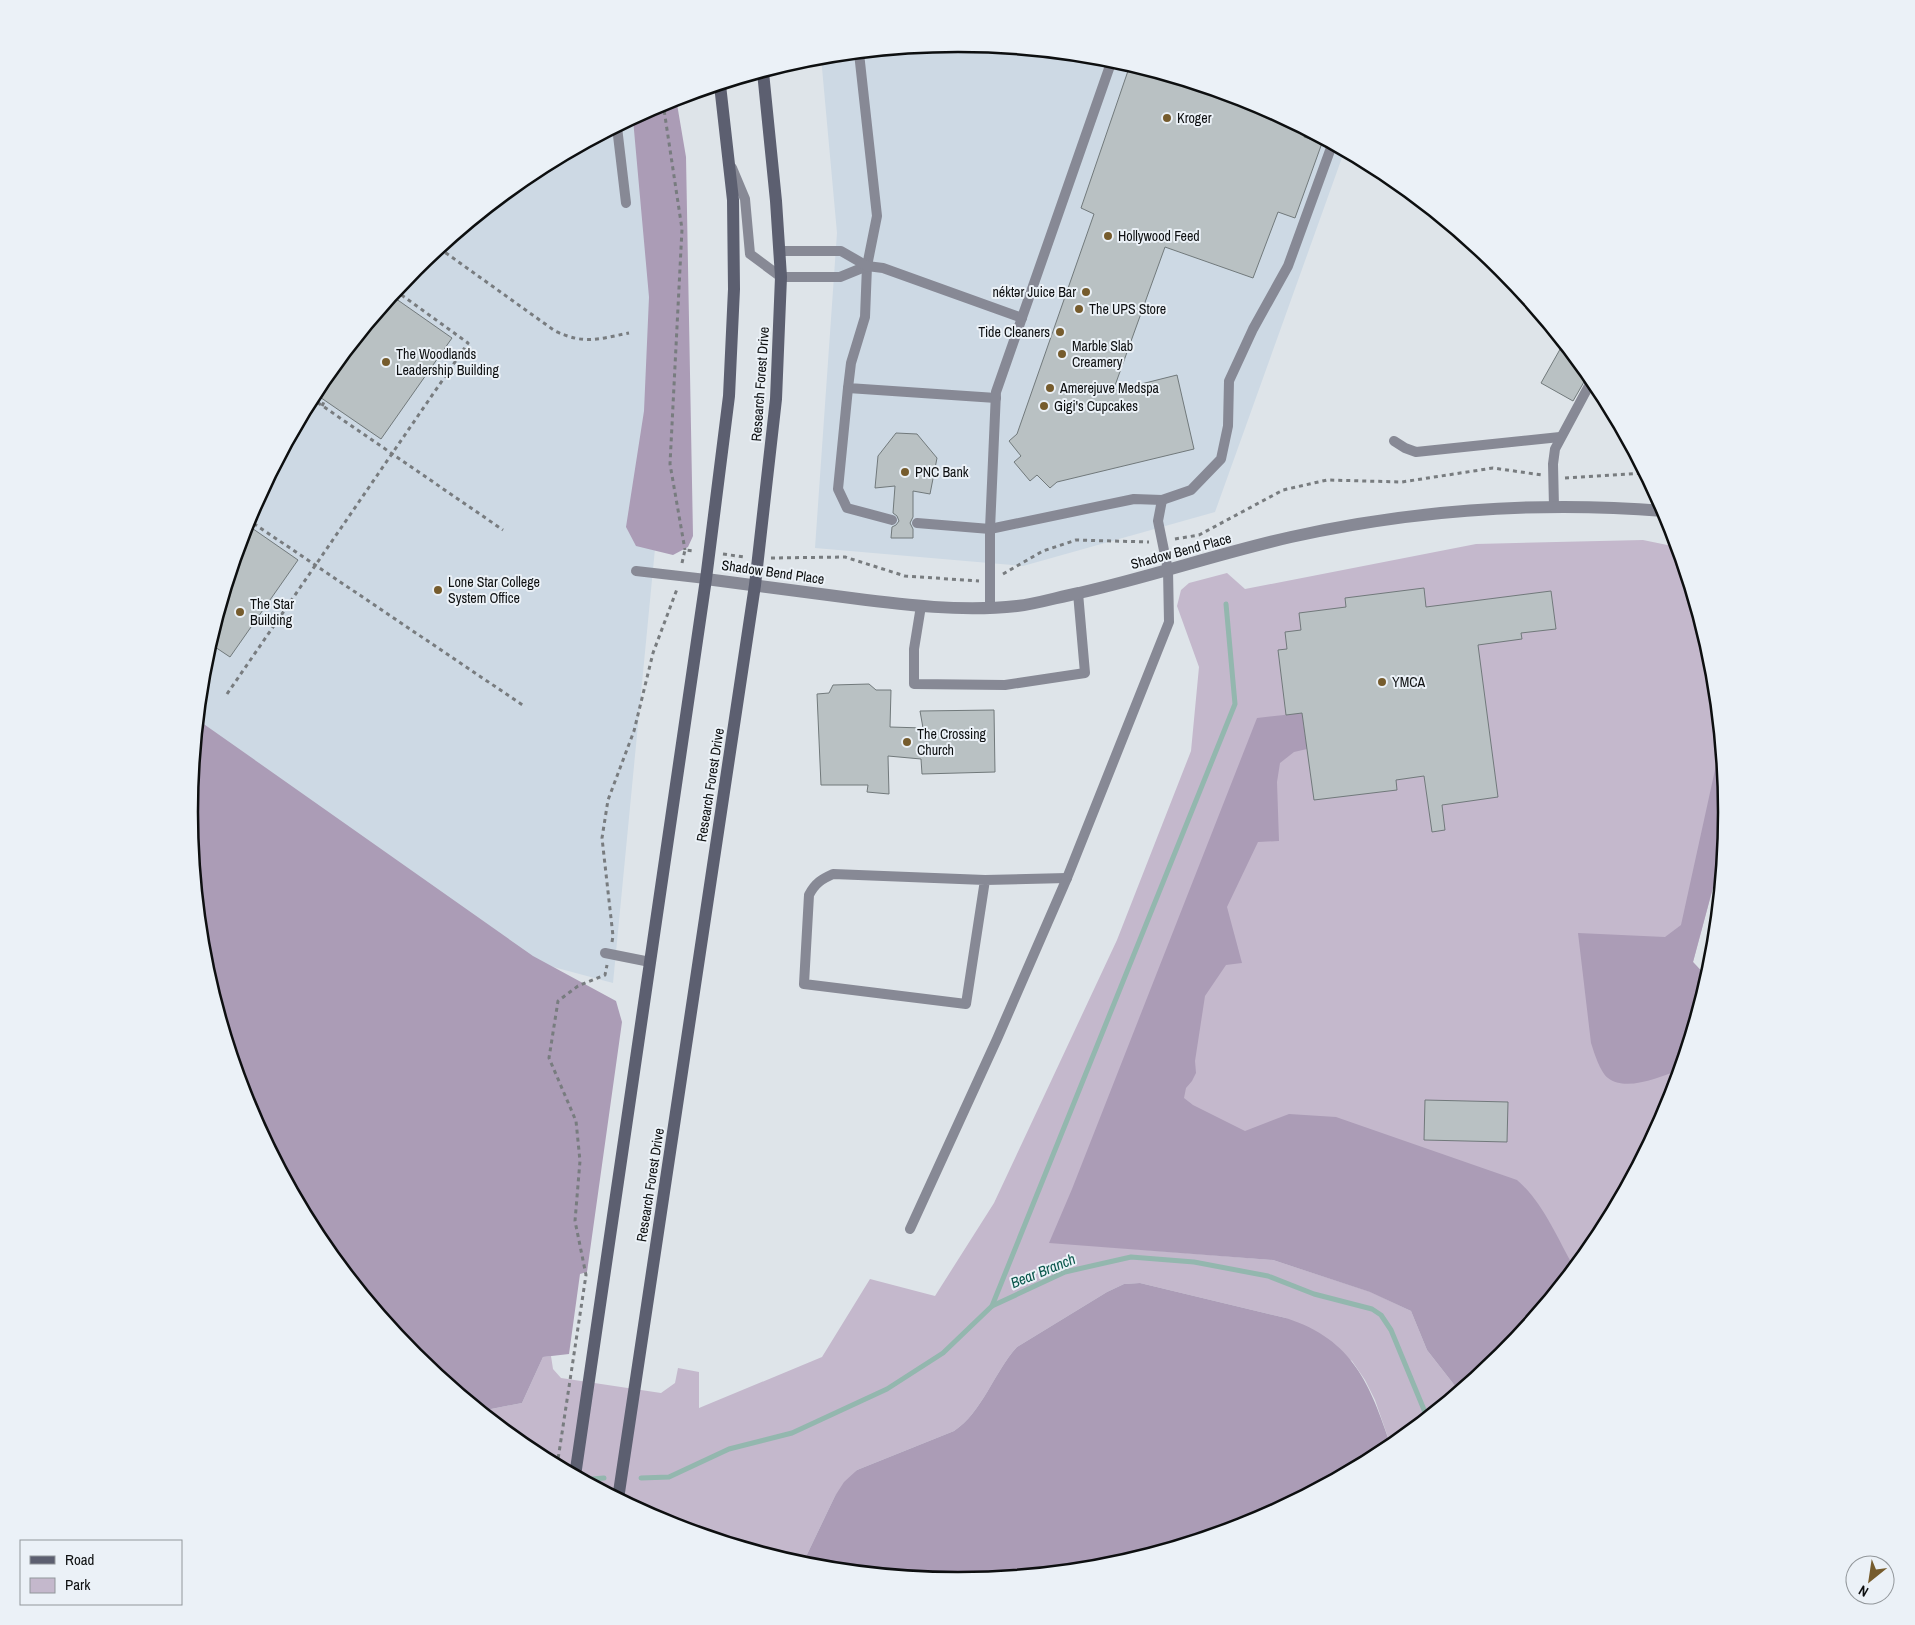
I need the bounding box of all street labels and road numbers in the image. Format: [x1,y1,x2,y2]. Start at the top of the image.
street label: Research Forest Drive [747,326,773,442]
street label: Shadow Bend Place [1129,529,1233,573]
street label: Shadow Bend Place [721,556,825,588]
street label: Research Forest Drive [692,727,728,843]
street label: Research Forest Drive [632,1127,668,1243]

